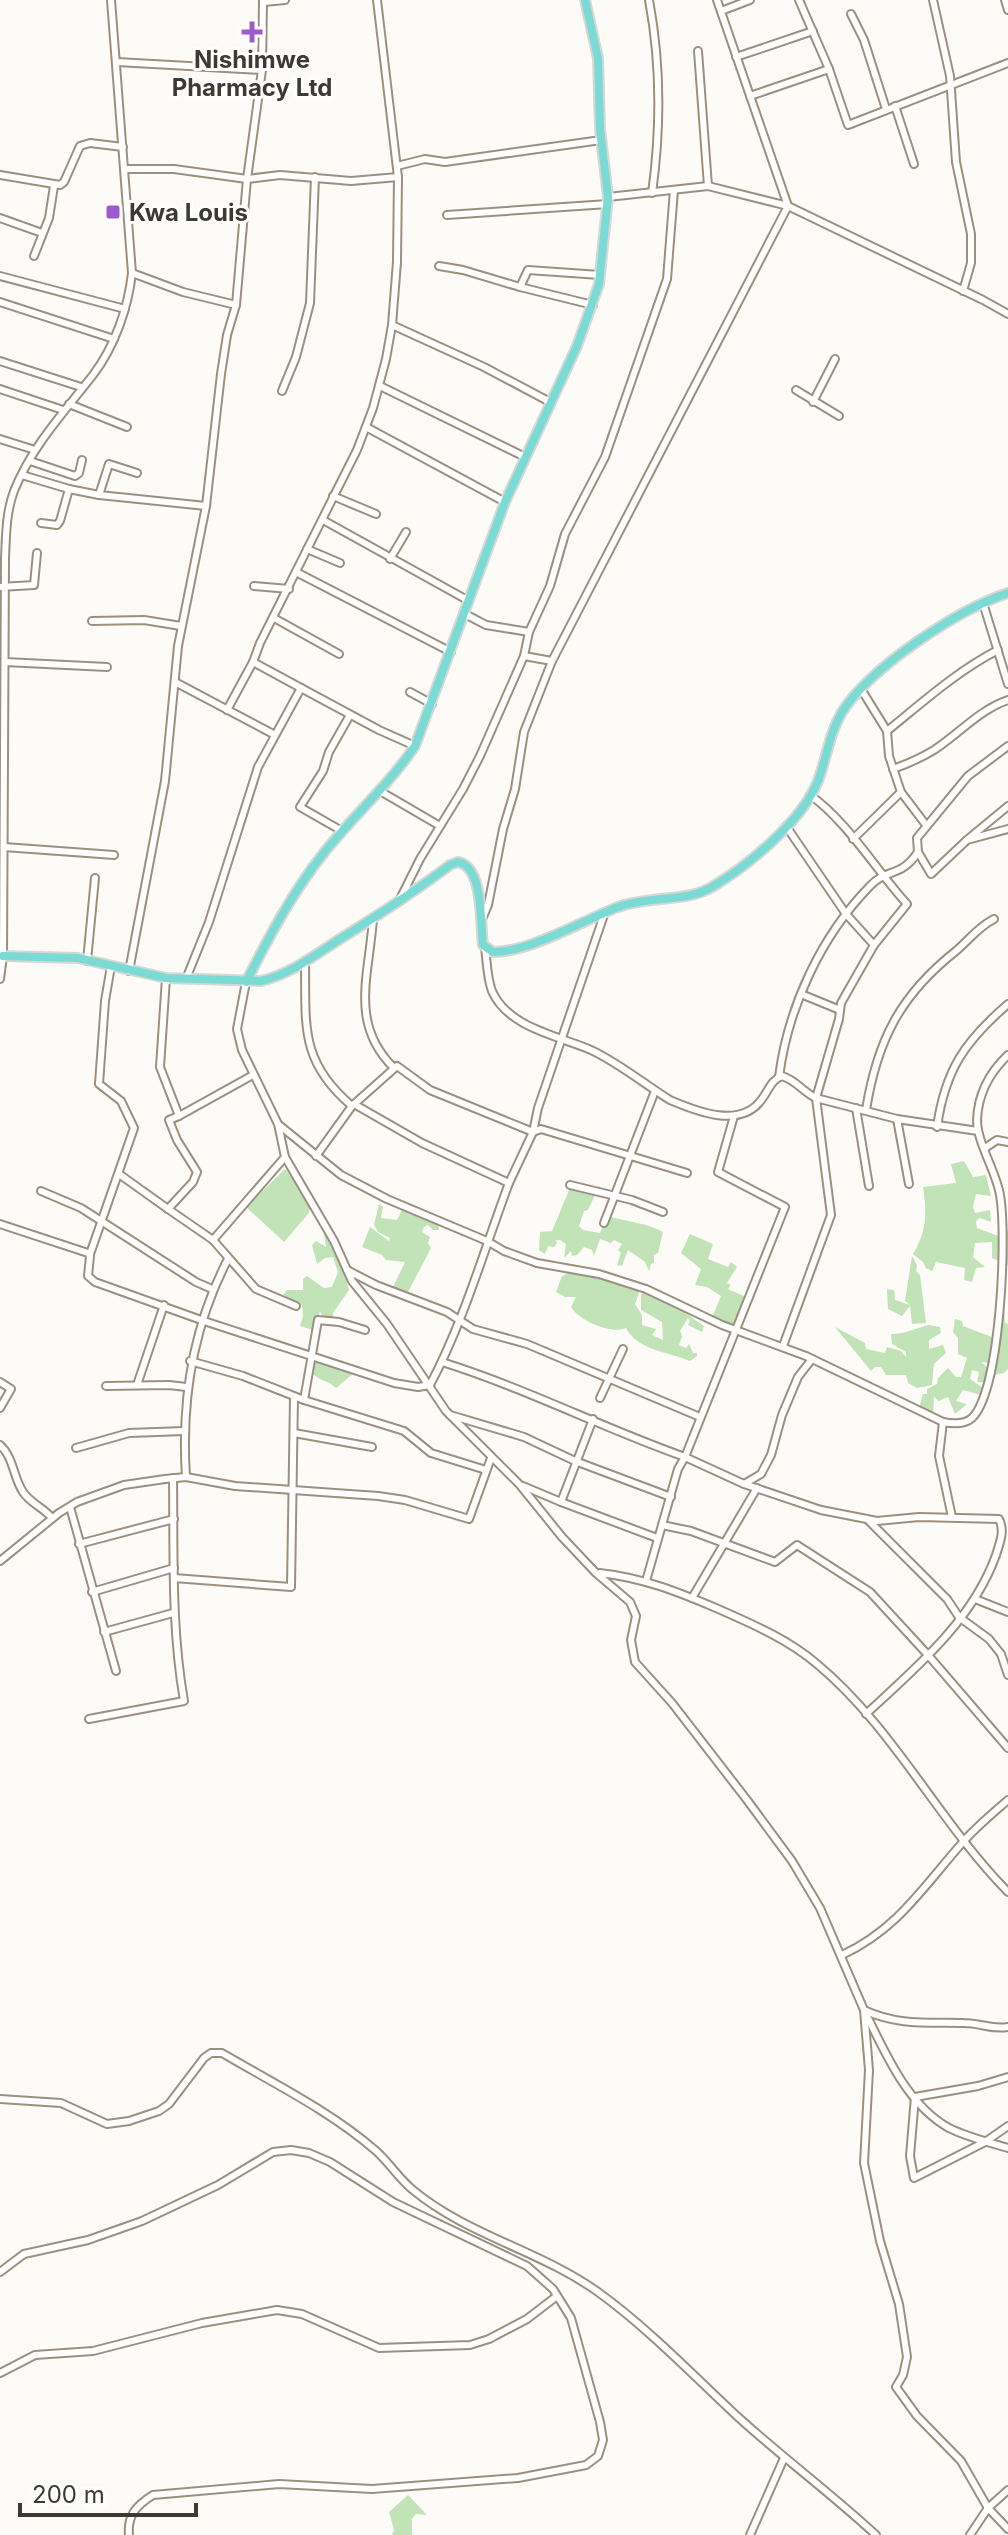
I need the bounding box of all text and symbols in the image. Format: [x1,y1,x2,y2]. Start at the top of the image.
marker: Nishimwe Pharmacy Ltd [243,23,261,41]
place label: Nishimwe Pharmacy Ltd [172,45,332,102]
place label: Kwa Louis [129,198,248,227]
marker: Kwa Louis [104,203,122,221]
scale bar [20,2467,196,2517]
text: 200 m [32,2480,105,2509]

